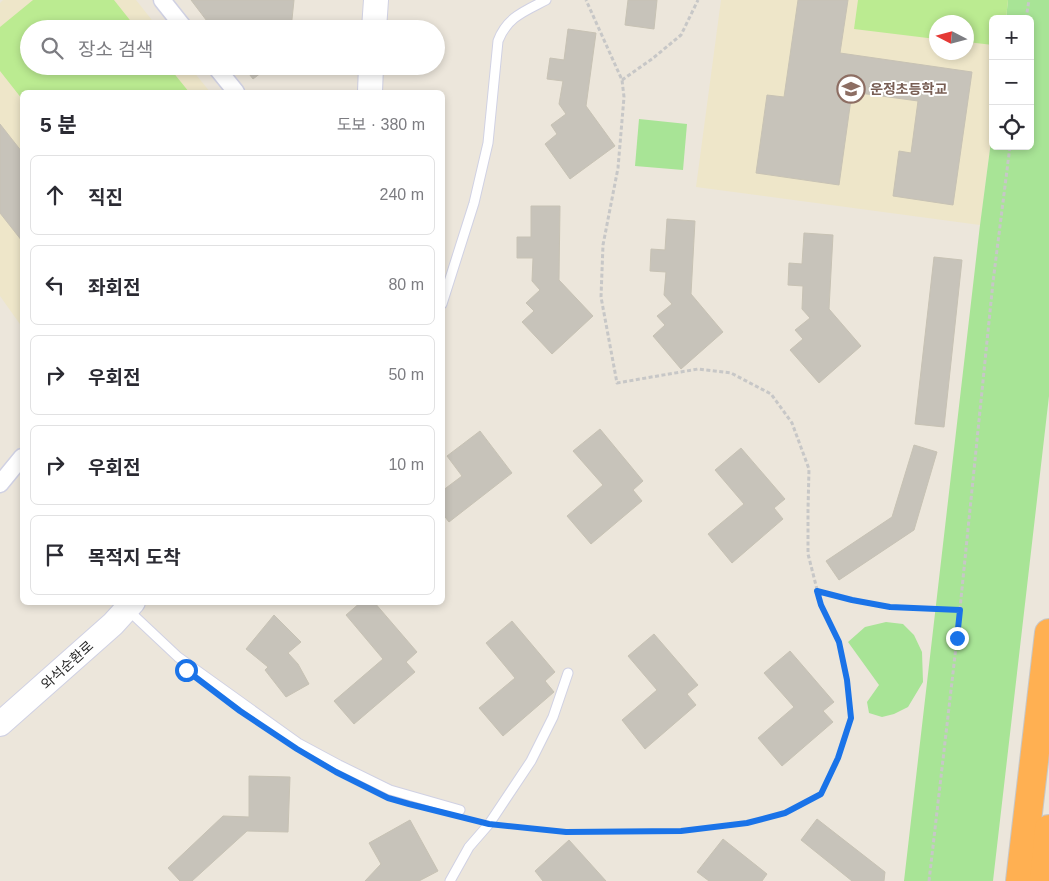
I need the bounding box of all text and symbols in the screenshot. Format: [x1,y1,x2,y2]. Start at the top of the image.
north arrow [929,15,974,60]
map controls [989,15,1034,150]
button: + [989,15,1034,60]
search box [20,20,445,75]
icon: search [38,34,66,62]
text: 장소 검색 [78,39,153,60]
button: − [989,60,1034,105]
school or university icon: 운정초등학교 [836,74,866,104]
place label: 운정초등학교 [870,81,947,97]
button: locate [989,105,1034,150]
text: 5 분 [40,113,77,136]
text: 도보 · 380 m [337,116,425,133]
icon: ahead [41,181,69,209]
text: 240 m [380,186,424,203]
text: 직진 [88,187,123,208]
icon: left [41,271,69,299]
text: 80 m [388,276,424,293]
text: 좌회전 [88,277,140,298]
icon: right [41,361,69,389]
text: 50 m [388,366,424,383]
text: 우회전 [88,367,140,388]
icon: right [41,451,69,479]
text: 10 m [388,456,424,473]
text: 우회전 [88,457,140,478]
icon: arrive [41,541,69,569]
text: 목적지 도착 [88,547,181,568]
route end [946,627,969,650]
street label: 와석순환로 [38,637,96,692]
route start [175,659,198,682]

